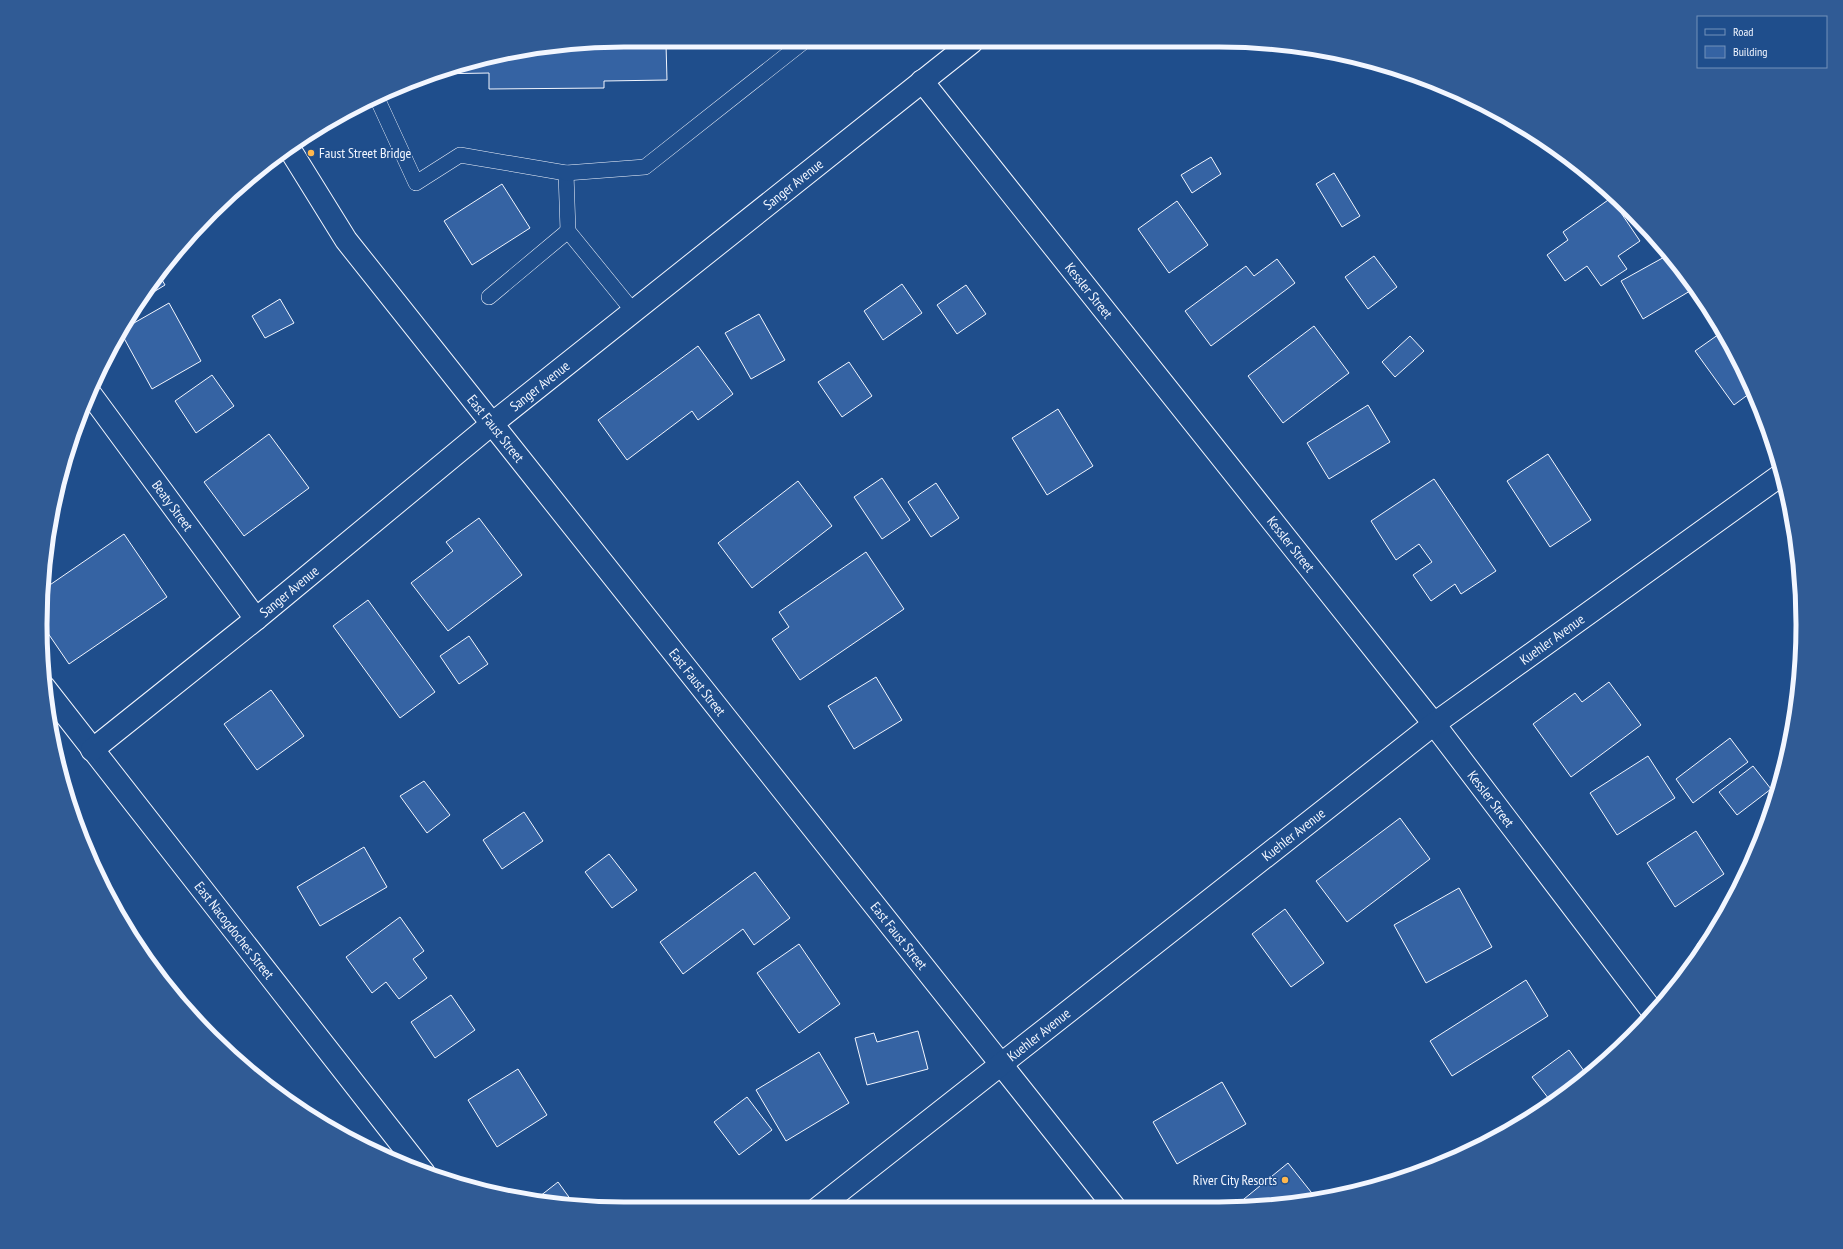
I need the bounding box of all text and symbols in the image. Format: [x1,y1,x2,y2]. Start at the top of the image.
legend [1697,16,1827,68]
text: Road [1733,24,1753,39]
text: Building [1733,44,1768,59]
place label: Faust Street Bridge [319,144,412,162]
marker: Faust Street Bridge [306,148,316,158]
street label: Sanger Avenue [760,155,827,214]
street label: Kessler Street [1061,259,1117,322]
street label: Sanger Avenue [506,356,573,415]
street label: East Faust Street [463,391,528,466]
street label: Beaty Street [148,477,197,535]
street label: Kessler Street [1263,512,1319,576]
street label: Sanger Avenue [256,562,323,621]
street label: Kuehler Avenue [1516,610,1588,669]
street label: East Faust Street [665,645,730,720]
street label: Kessler Street [1464,767,1518,831]
street label: Kuehler Avenue [1258,804,1329,865]
street label: East Nacogdoches Street [191,878,278,983]
street label: East Faust Street [867,898,931,973]
street label: Kuehler Avenue [1003,1004,1074,1065]
place label: River City Resorts [1193,1171,1277,1189]
marker: River City Resorts [1280,1175,1290,1185]

